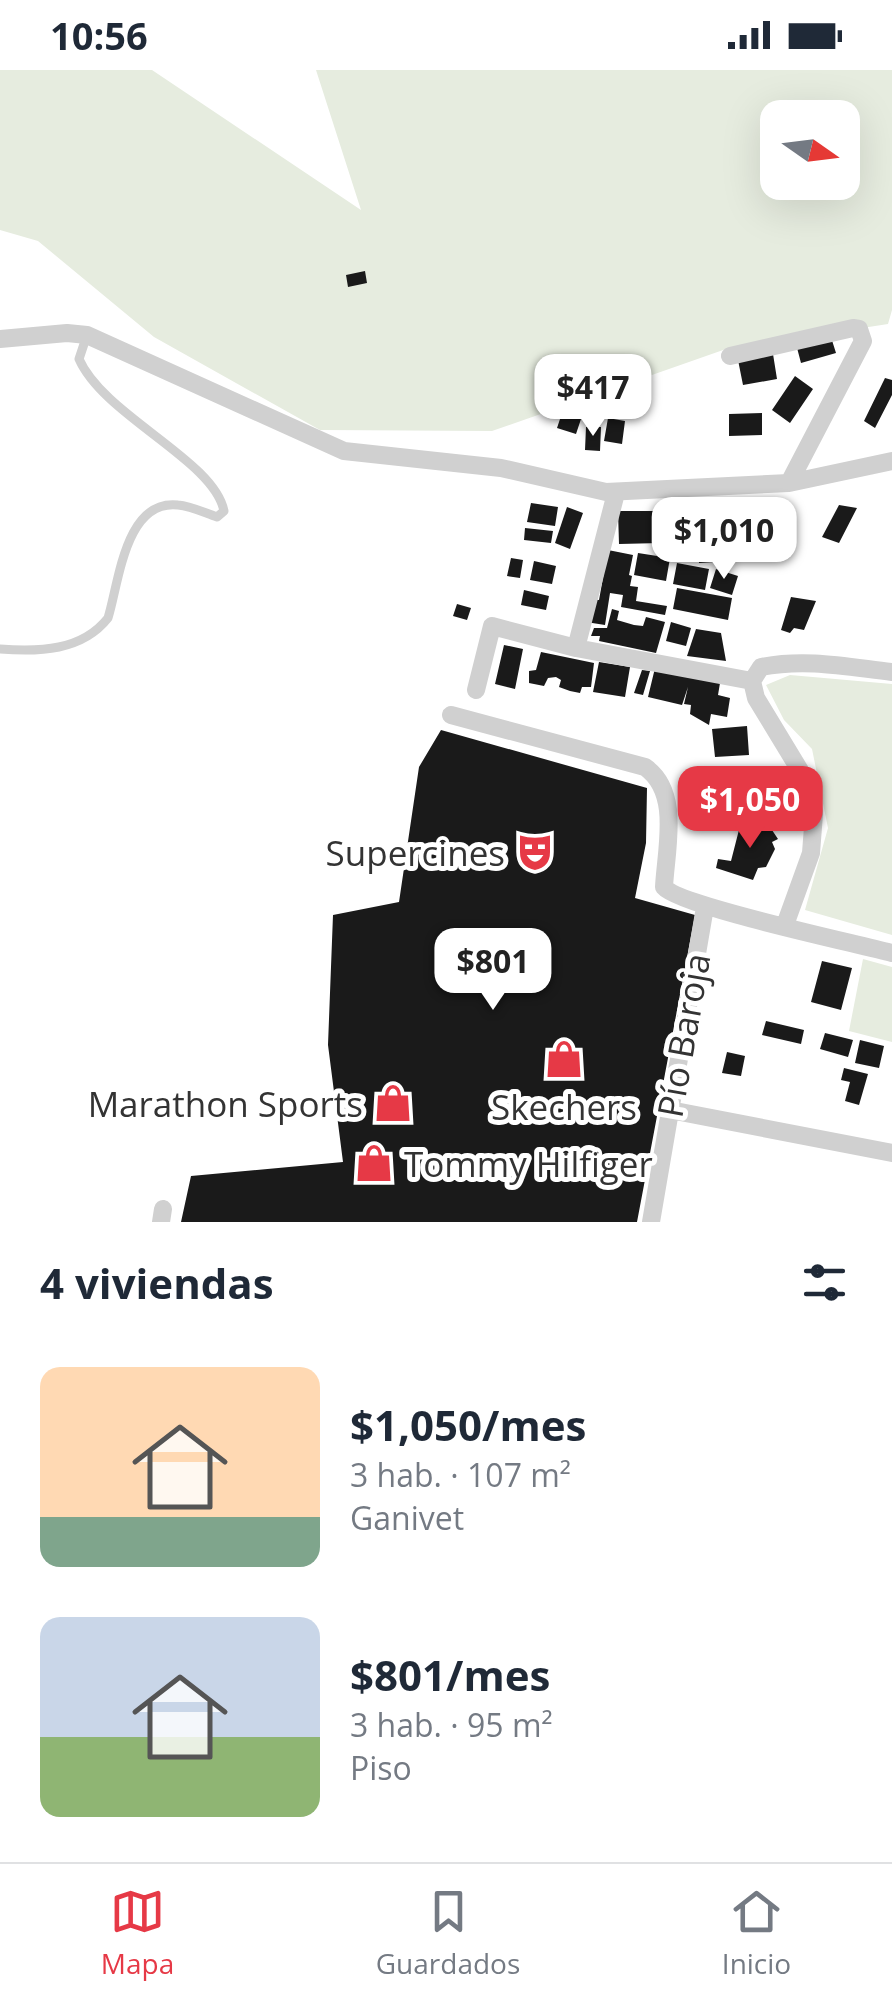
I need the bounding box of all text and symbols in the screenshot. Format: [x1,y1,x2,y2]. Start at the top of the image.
text: 10:56 [50,9,148,61]
north arrow [760,100,860,200]
map controls [760,100,860,200]
pin: $417 [534,354,652,439]
text: $417 [556,365,630,408]
pin: $1,010 [643,497,805,582]
text: $1,010 [674,508,774,551]
pin: $1,050 [669,766,831,851]
text: $1,050 [700,777,800,820]
place label: Supercines [326,829,505,876]
theatre icon: Supercines [514,831,556,873]
pin: $801 [434,928,552,1013]
text: $801 [456,939,530,982]
street label: Pío Baroja [645,949,721,1121]
shop icon: Skechers [543,1038,585,1080]
place label: Marathon Sports [88,1080,363,1127]
shop icon: Marathon Sports [372,1082,414,1124]
place label: Skechers [491,1083,637,1130]
place label: Tommy Hilfiger [404,1140,653,1187]
shop icon: Tommy Hilfiger [353,1142,395,1184]
text: 4 viviendas [40,1254,274,1311]
icon: filters [797,1255,852,1310]
text: $1,050/mes [350,1396,586,1453]
icon: home [120,1407,240,1527]
text: 3 hab. · 107 m² [350,1453,571,1496]
text: Ganivet [350,1496,464,1539]
text: $801/mes [350,1646,550,1703]
icon: home [120,1657,240,1777]
text: 3 hab. · 95 m² [350,1703,553,1746]
text: Piso [350,1746,412,1789]
tab: Mapa [101,1884,174,1982]
tab: Guardados [376,1884,520,1982]
tab: Inicio [722,1884,791,1982]

